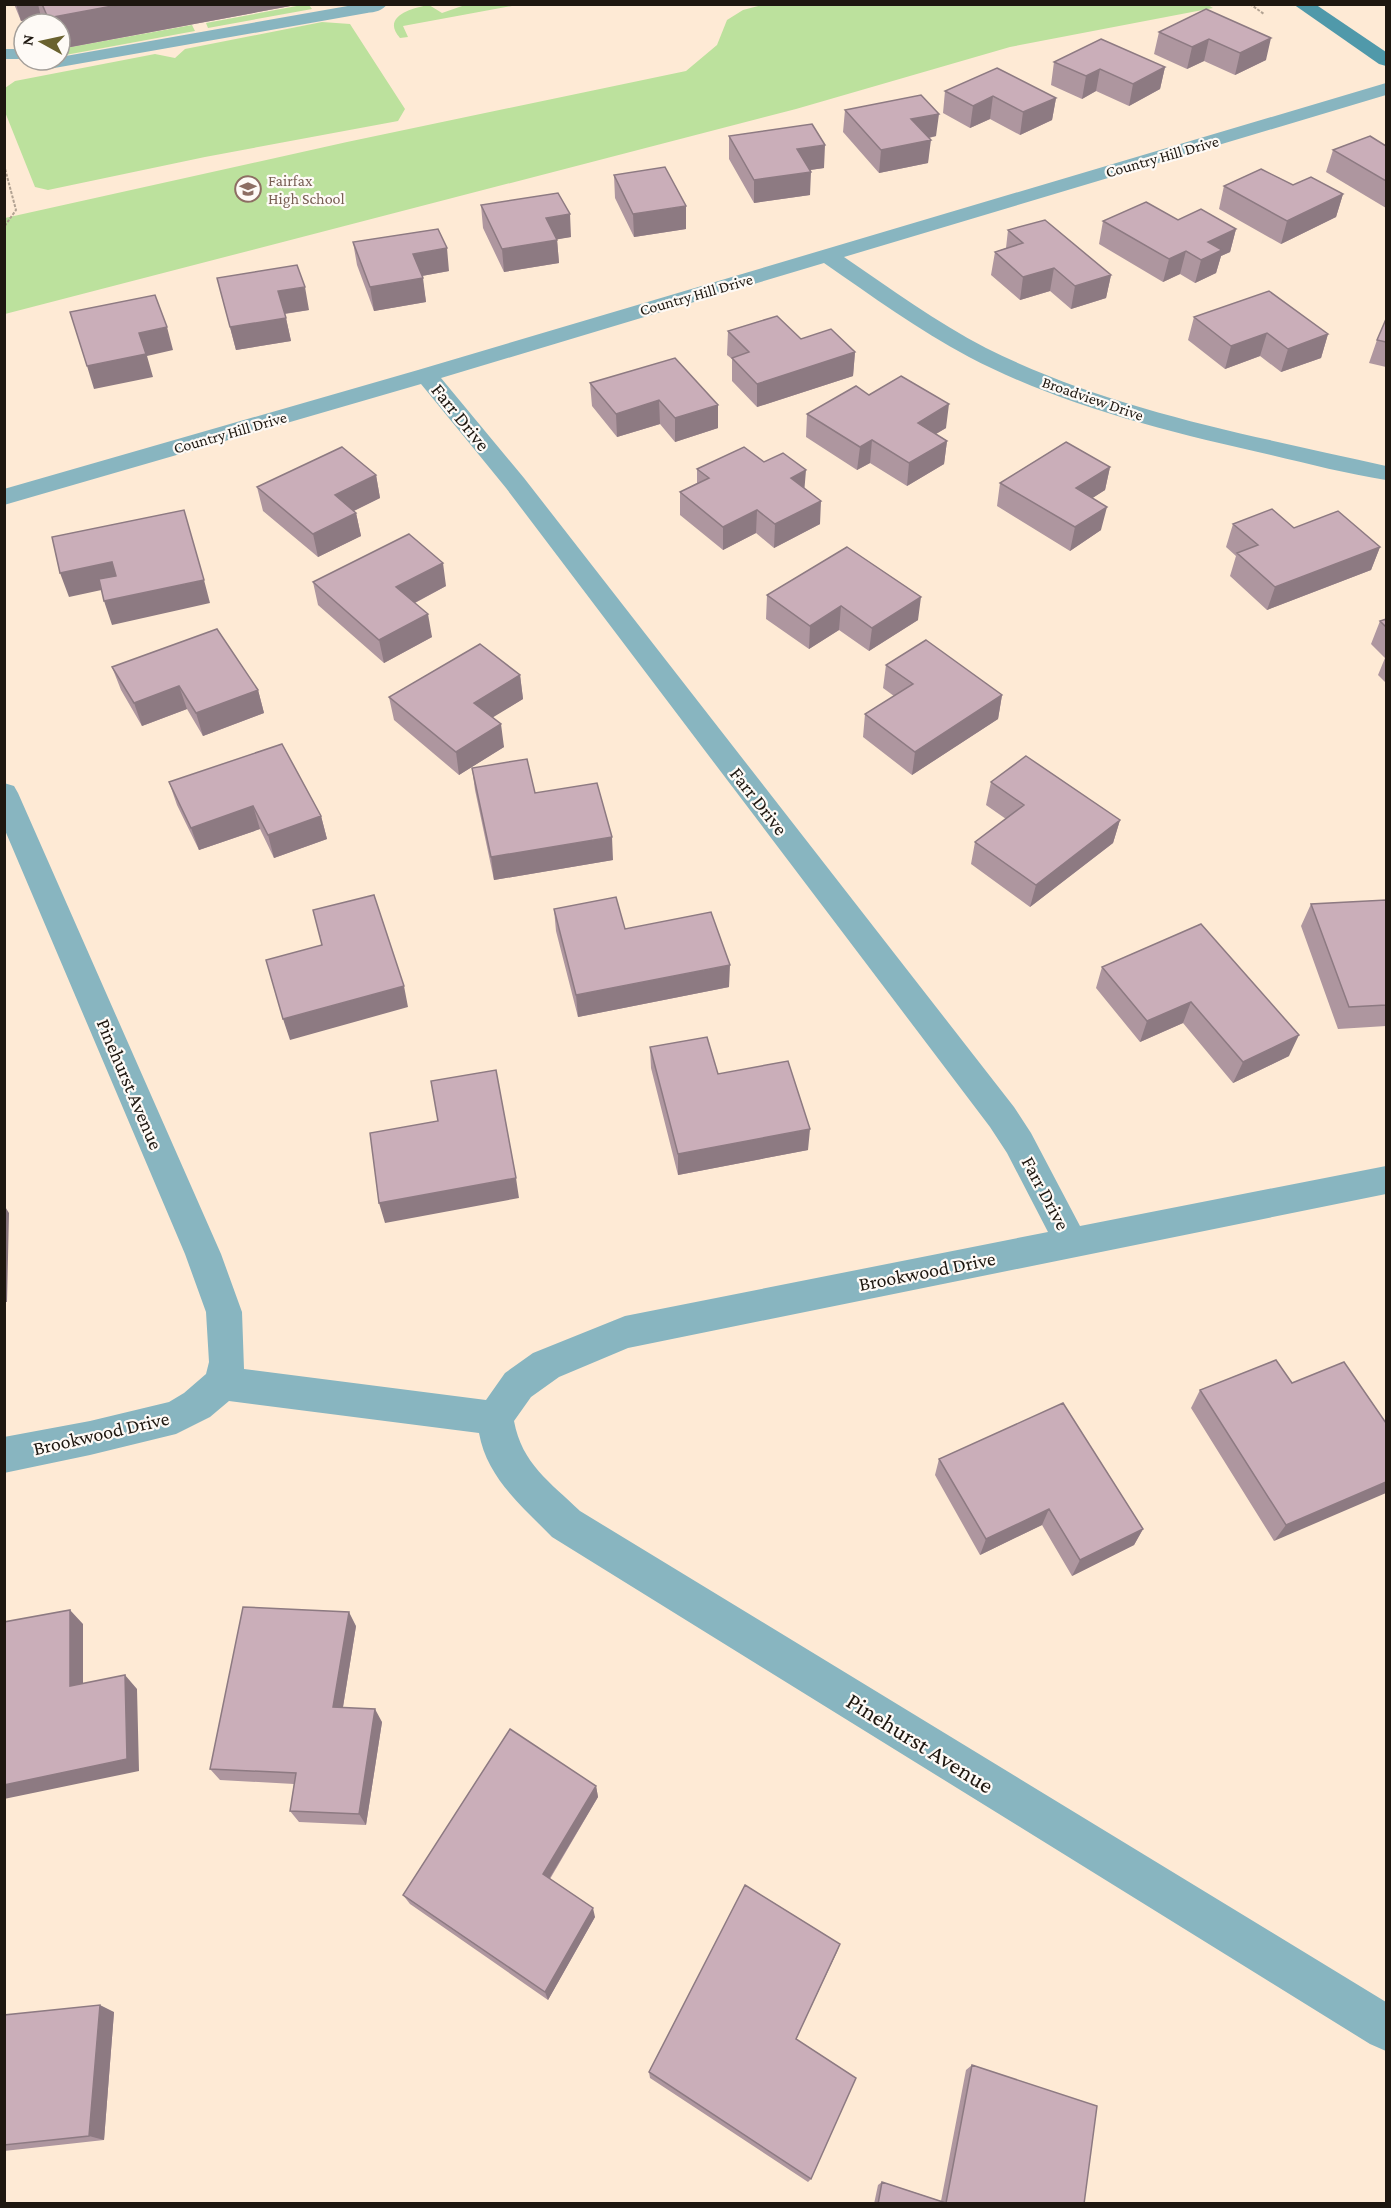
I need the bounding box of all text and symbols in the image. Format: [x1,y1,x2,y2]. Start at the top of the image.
north arrow [12,12,72,72]
text: N [18,33,37,47]
street label: Country Hill Drive [1104,132,1221,182]
place label: Fairfax High School [268,172,345,208]
school or university icon: Fairfax High School [233,174,263,204]
street label: Country Hill Drive [638,270,755,320]
street label: Broadview Drive [1040,373,1146,424]
street label: Farr Drive [427,379,495,455]
street label: Country Hill Drive [172,408,289,458]
street label: Farr Drive [726,763,792,840]
street label: Pinehurst Avenue [92,1015,168,1153]
street label: Farr Drive [1017,1152,1075,1234]
street label: Brookwood Drive [857,1247,997,1295]
street label: Brookwood Drive [31,1407,171,1459]
street label: Pinehurst Avenue [842,1687,999,1799]

